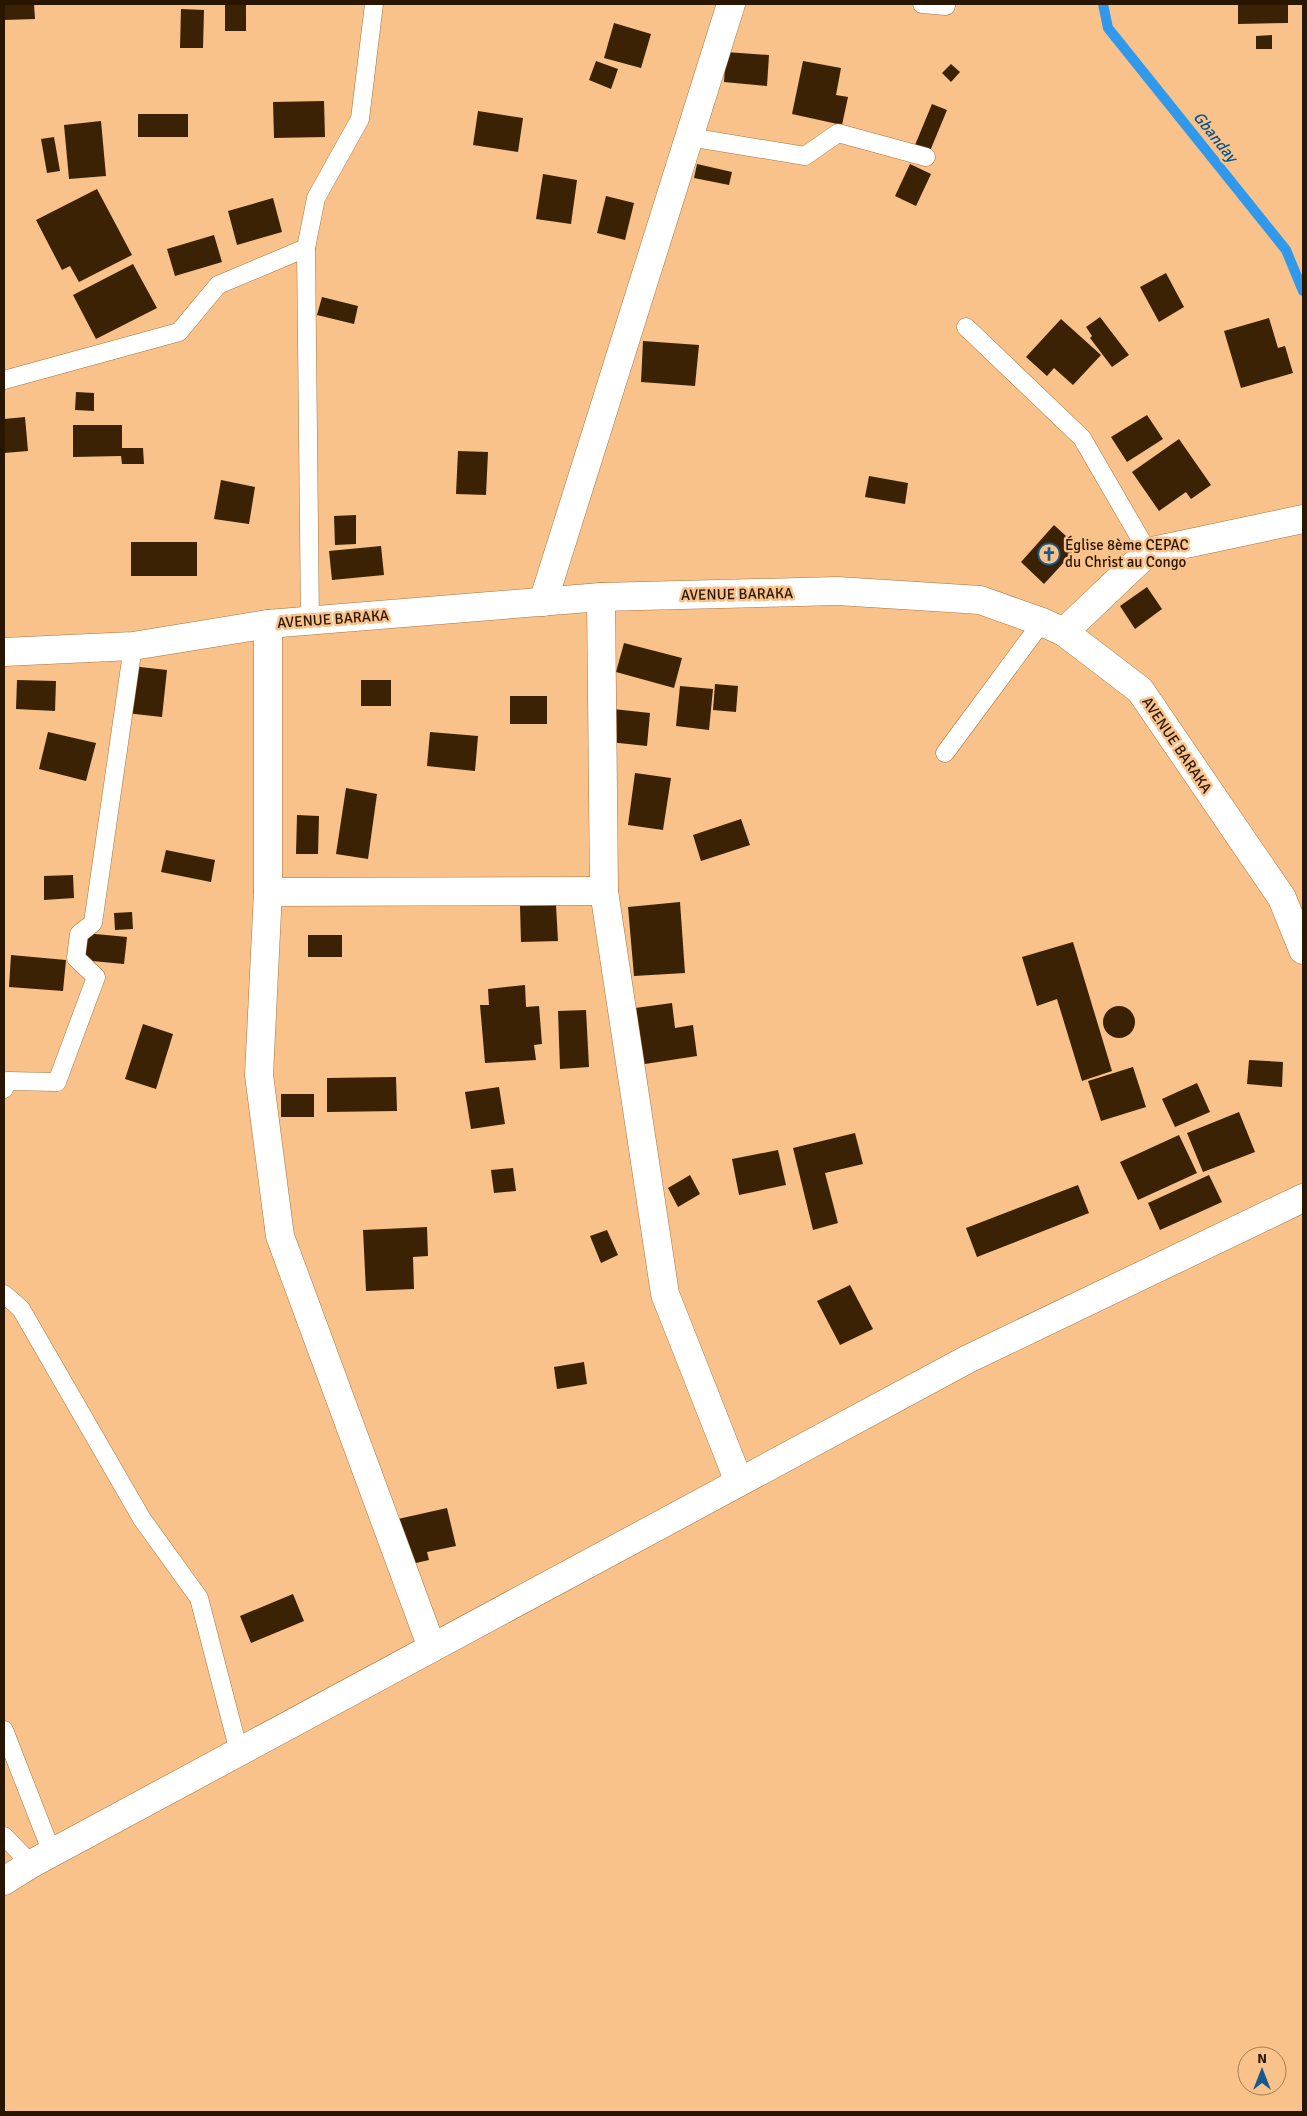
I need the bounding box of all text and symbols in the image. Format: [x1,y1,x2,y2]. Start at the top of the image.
water label: Gbanday [1189,108,1243,168]
place label: Église 8ème CEPAC du Christ au Congo [1065,535,1189,571]
church icon: Église 8ème CEPAC du Christ au Congo [1037,542,1061,566]
street label: AVENUE BARAKA [681,584,793,604]
street label: AVENUE BARAKA [276,606,390,632]
street label: AVENUE BARAKA [1138,694,1216,796]
north arrow [1237,2046,1287,2096]
text: N [1257,2050,1267,2067]

